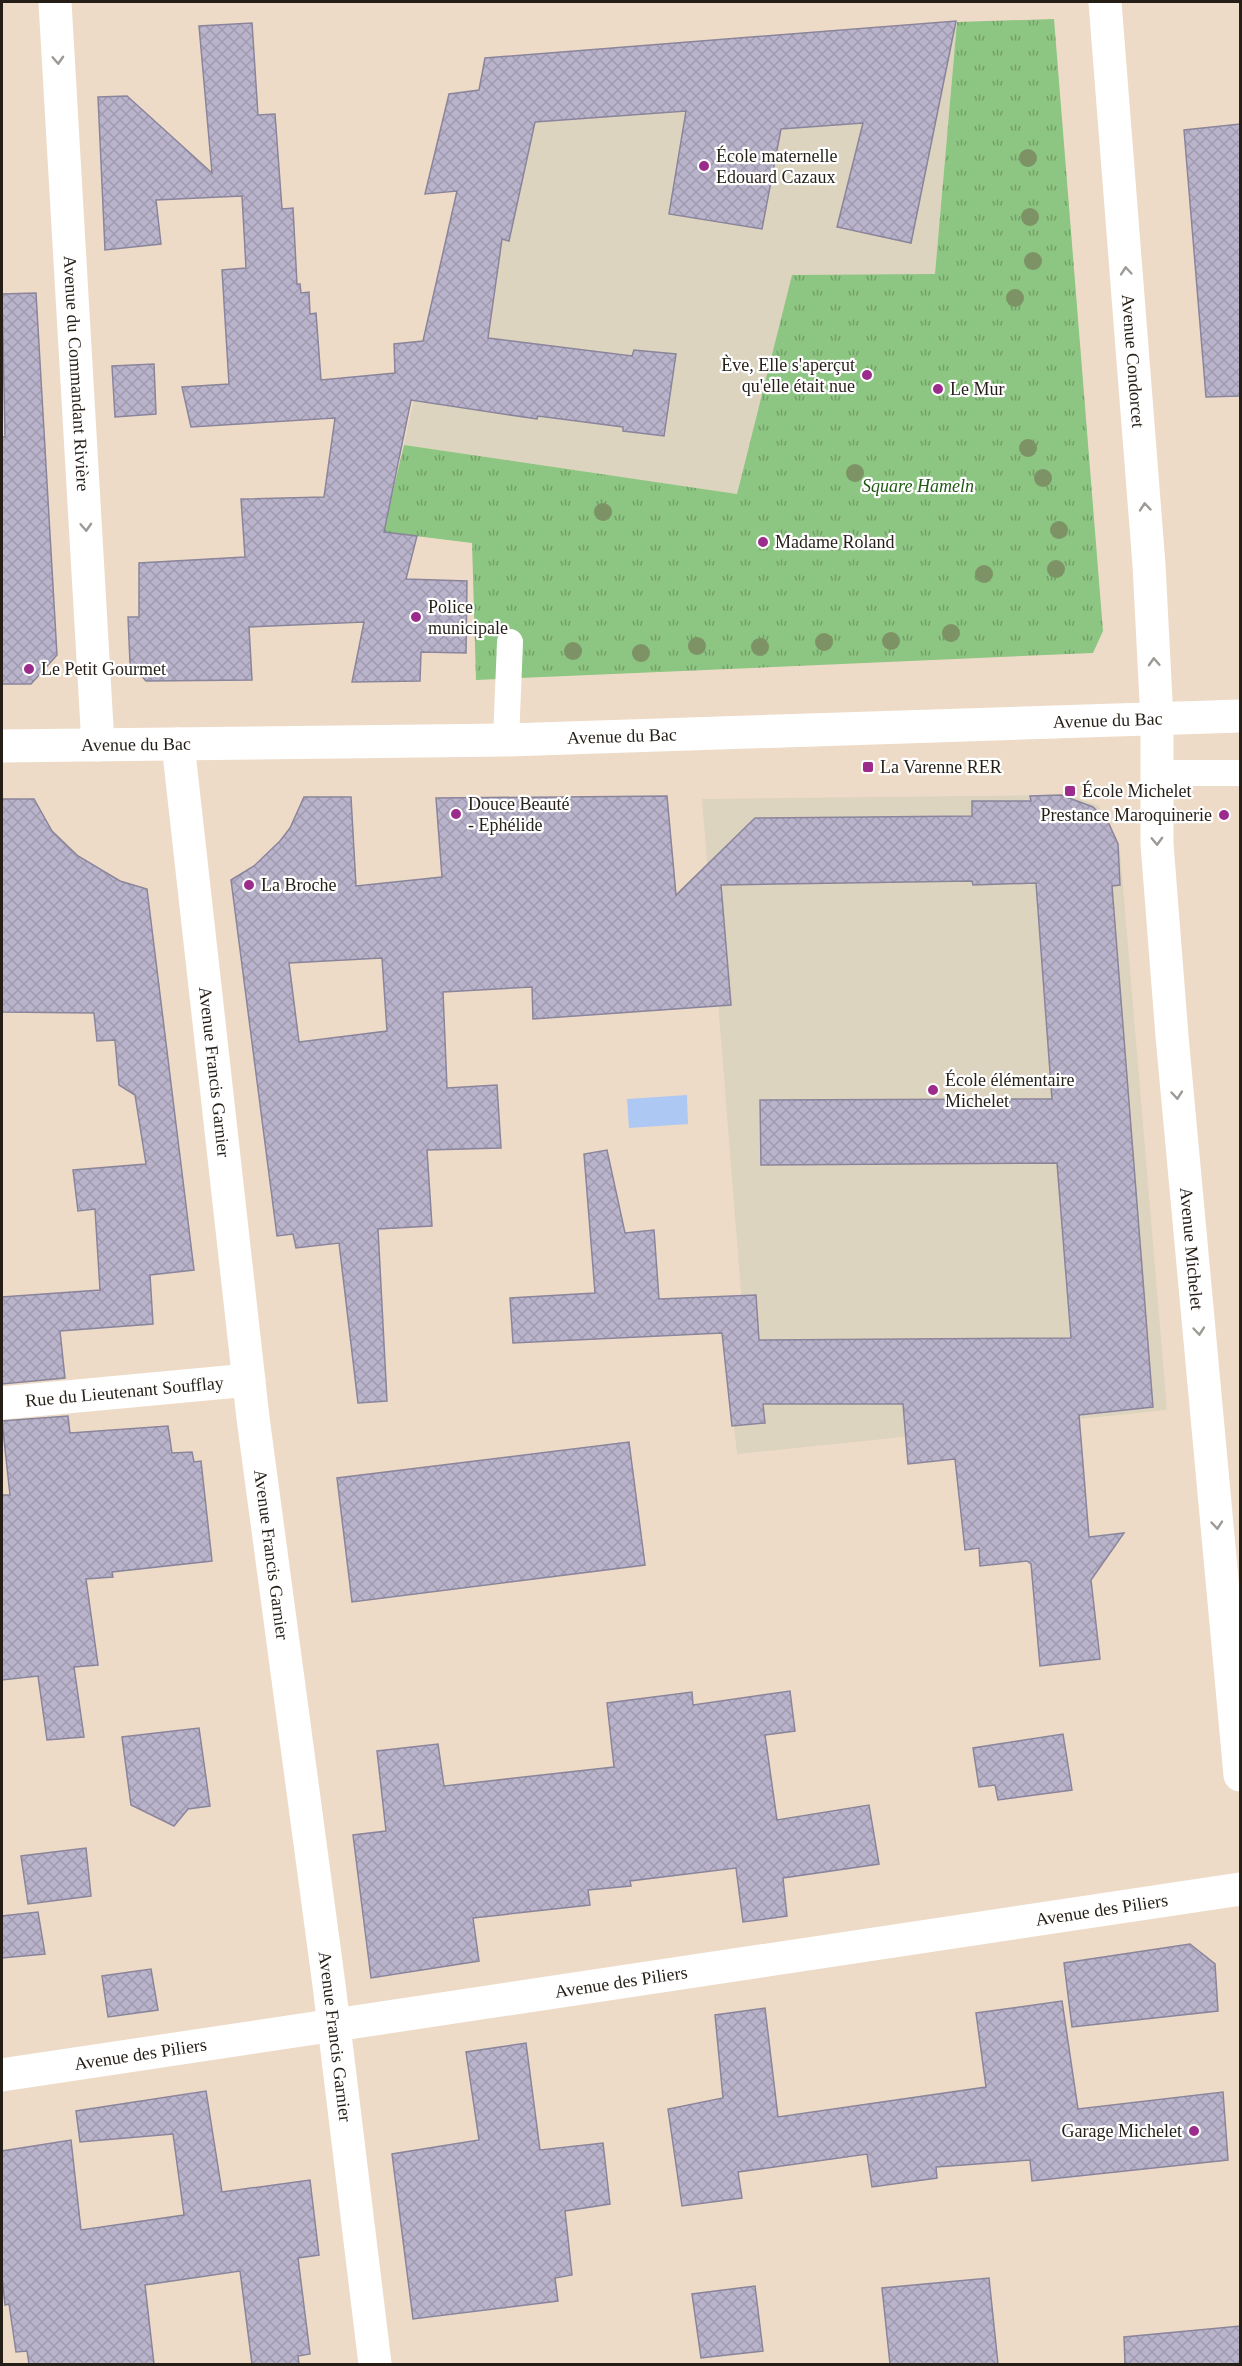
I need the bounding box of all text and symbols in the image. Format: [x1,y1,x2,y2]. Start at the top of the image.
one-way arrow [51,55,64,64]
place label: École maternelle Edouard Cazaux [716,145,837,187]
marker: École maternelle Edouard Cazaux [697,159,711,173]
street label: Avenue du Commandant Rivière [60,255,93,492]
one-way arrow [1120,266,1133,275]
street label: Avenue Condorcet [1118,293,1148,429]
place label: Ève, Elle s'aperçut qu'elle était nue [721,354,855,396]
marker: Ève, Elle s'aperçut qu'elle était nue [860,368,874,382]
place label: Le Mur [950,379,1004,399]
marker: Le Mur [931,382,945,396]
park label: Square Hameln [862,476,974,496]
one-way arrow [1138,502,1151,511]
one-way arrow [79,523,92,532]
place label: Madame Roland [775,532,894,552]
marker: Madame Roland [756,535,770,549]
place label: Police municipale [428,597,508,638]
marker: Police municipale [409,610,423,624]
one-way arrow [1147,657,1160,666]
place label: Le Petit Gourmet [41,659,166,679]
marker: Le Petit Gourmet [22,662,36,676]
street label: Avenue du Bac [1053,709,1163,732]
street label: Avenue du Bac [567,724,677,748]
street label: Avenue du Bac [81,734,191,755]
place label: La Varenne RER [880,757,1002,777]
marker: La Varenne RER [861,760,875,774]
place label: École Michelet [1082,780,1191,801]
marker: École Michelet [1063,784,1077,798]
place label: Douce Beauté - Ephélide [468,794,569,835]
place label: Prestance Maroquinerie [1041,805,1212,825]
marker: Douce Beauté - Ephélide [449,807,463,821]
marker: Prestance Maroquinerie [1217,808,1231,822]
one-way arrow [1151,837,1163,846]
place label: La Broche [261,875,336,895]
marker: La Broche [242,878,256,892]
street label: Avenue Francis Garnier [195,986,234,1158]
place label: École élémentaire Michelet [945,1069,1074,1111]
marker: École élémentaire Michelet [926,1083,940,1097]
one-way arrow [1170,1090,1183,1099]
street label: Avenue Michelet [1176,1186,1207,1311]
one-way arrow [1192,1326,1205,1335]
street label: Rue du Lieutenant Soufflay [24,1372,225,1411]
street label: Avenue Francis Garnier [250,1468,293,1641]
one-way arrow [1210,1520,1223,1529]
street label: Avenue des Piliers [1034,1890,1169,1930]
street label: Avenue Francis Garnier [315,1950,356,2123]
street label: Avenue des Piliers [553,1962,689,2002]
street label: Avenue des Piliers [73,2034,208,2074]
place label: Garage Michelet [1062,2121,1182,2141]
marker: Garage Michelet [1187,2124,1201,2138]

